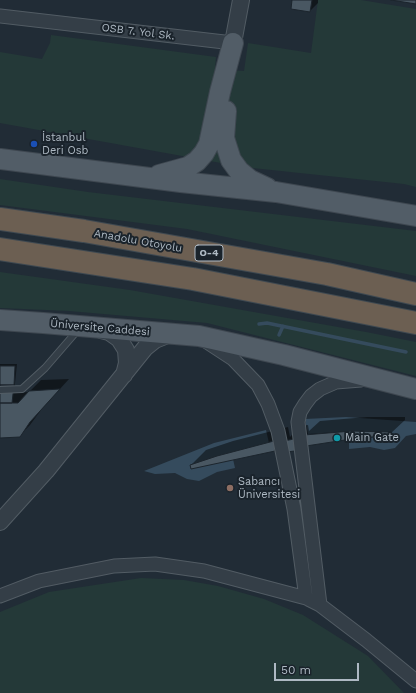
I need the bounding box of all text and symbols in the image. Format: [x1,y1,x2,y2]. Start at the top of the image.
street label: OSB 7. Yol Sk. [101,21,175,43]
place label: İstanbul Deri Osb [42,131,88,157]
marker: İstanbul Deri Osb [29,139,39,149]
street label: Anadolu Otoyolu [93,227,183,255]
road number: O-4 [195,245,223,261]
street label: Üniversite Caddesi [50,317,150,339]
place label: Main Gate [345,431,399,445]
marker: Main Gate [332,433,342,443]
place label: Sabancı Üniversitesi [238,475,300,501]
marker: Sabancı Üniversitesi [225,483,235,493]
scale bar [276,655,361,681]
text: 50 m [281,663,311,677]

